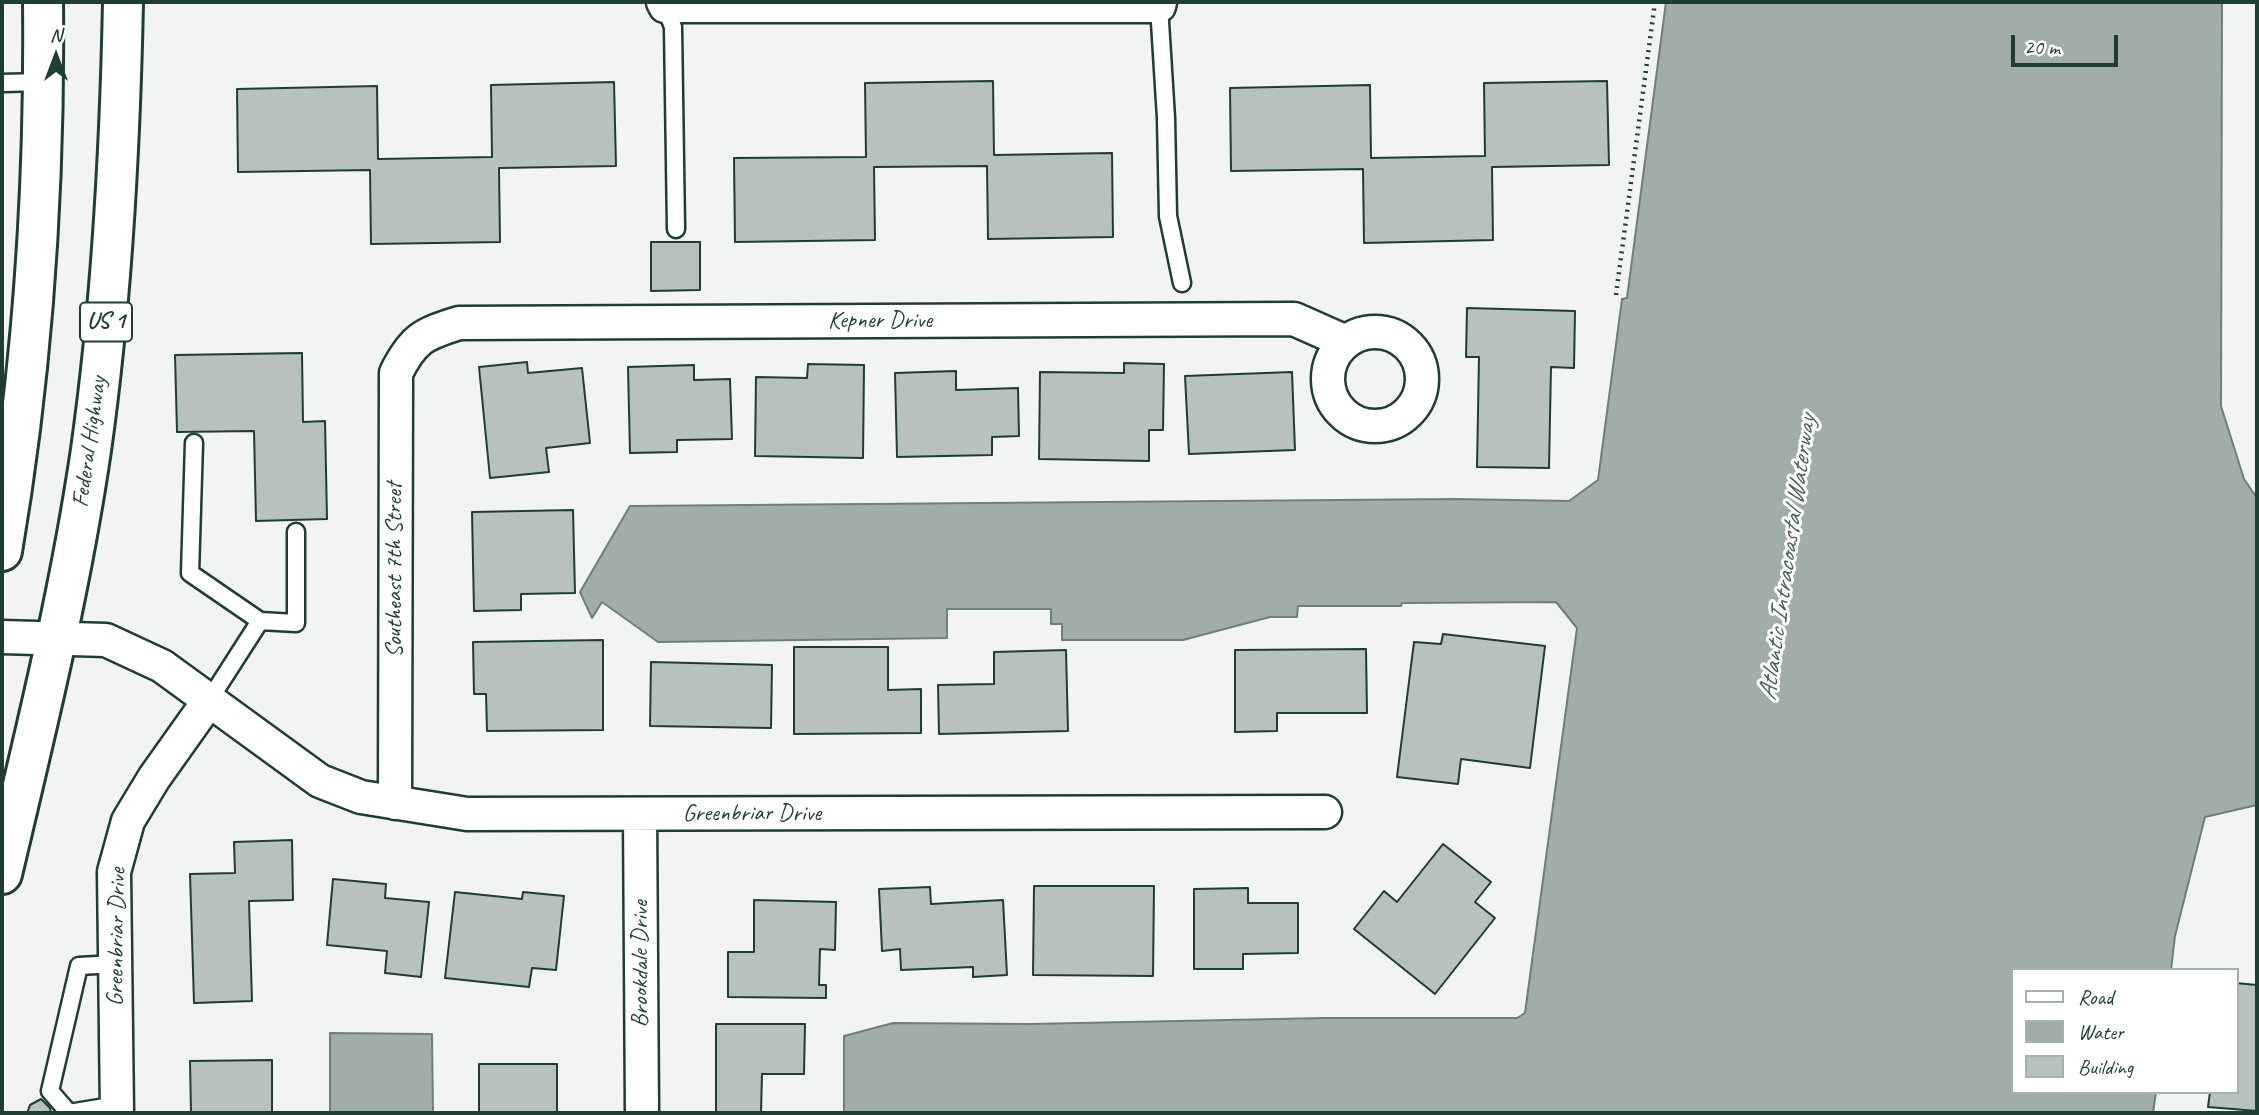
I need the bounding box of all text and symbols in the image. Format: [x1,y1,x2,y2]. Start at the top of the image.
north arrow [21,21,91,91]
scale bar [2014,21,2121,65]
text: N [50,23,62,47]
text: 20 m [2024,34,2060,60]
road number: US 1 [80,302,132,342]
street label: Kepner Drive [828,307,932,335]
street label: Federal Highway [67,375,113,509]
water label: Atlantic Intracoastal Waterway [1753,414,1823,702]
street label: Southeast 7th Street [381,482,409,658]
street label: Greenbriar Drive [683,800,821,828]
street label: Greenbriar Drive [101,868,133,1006]
street label: Brookdale Drive [627,901,655,1027]
legend [2010,968,2238,1094]
text: Road [2078,984,2113,1010]
text: Water [2078,1019,2124,1045]
text: Building [2078,1054,2133,1080]

